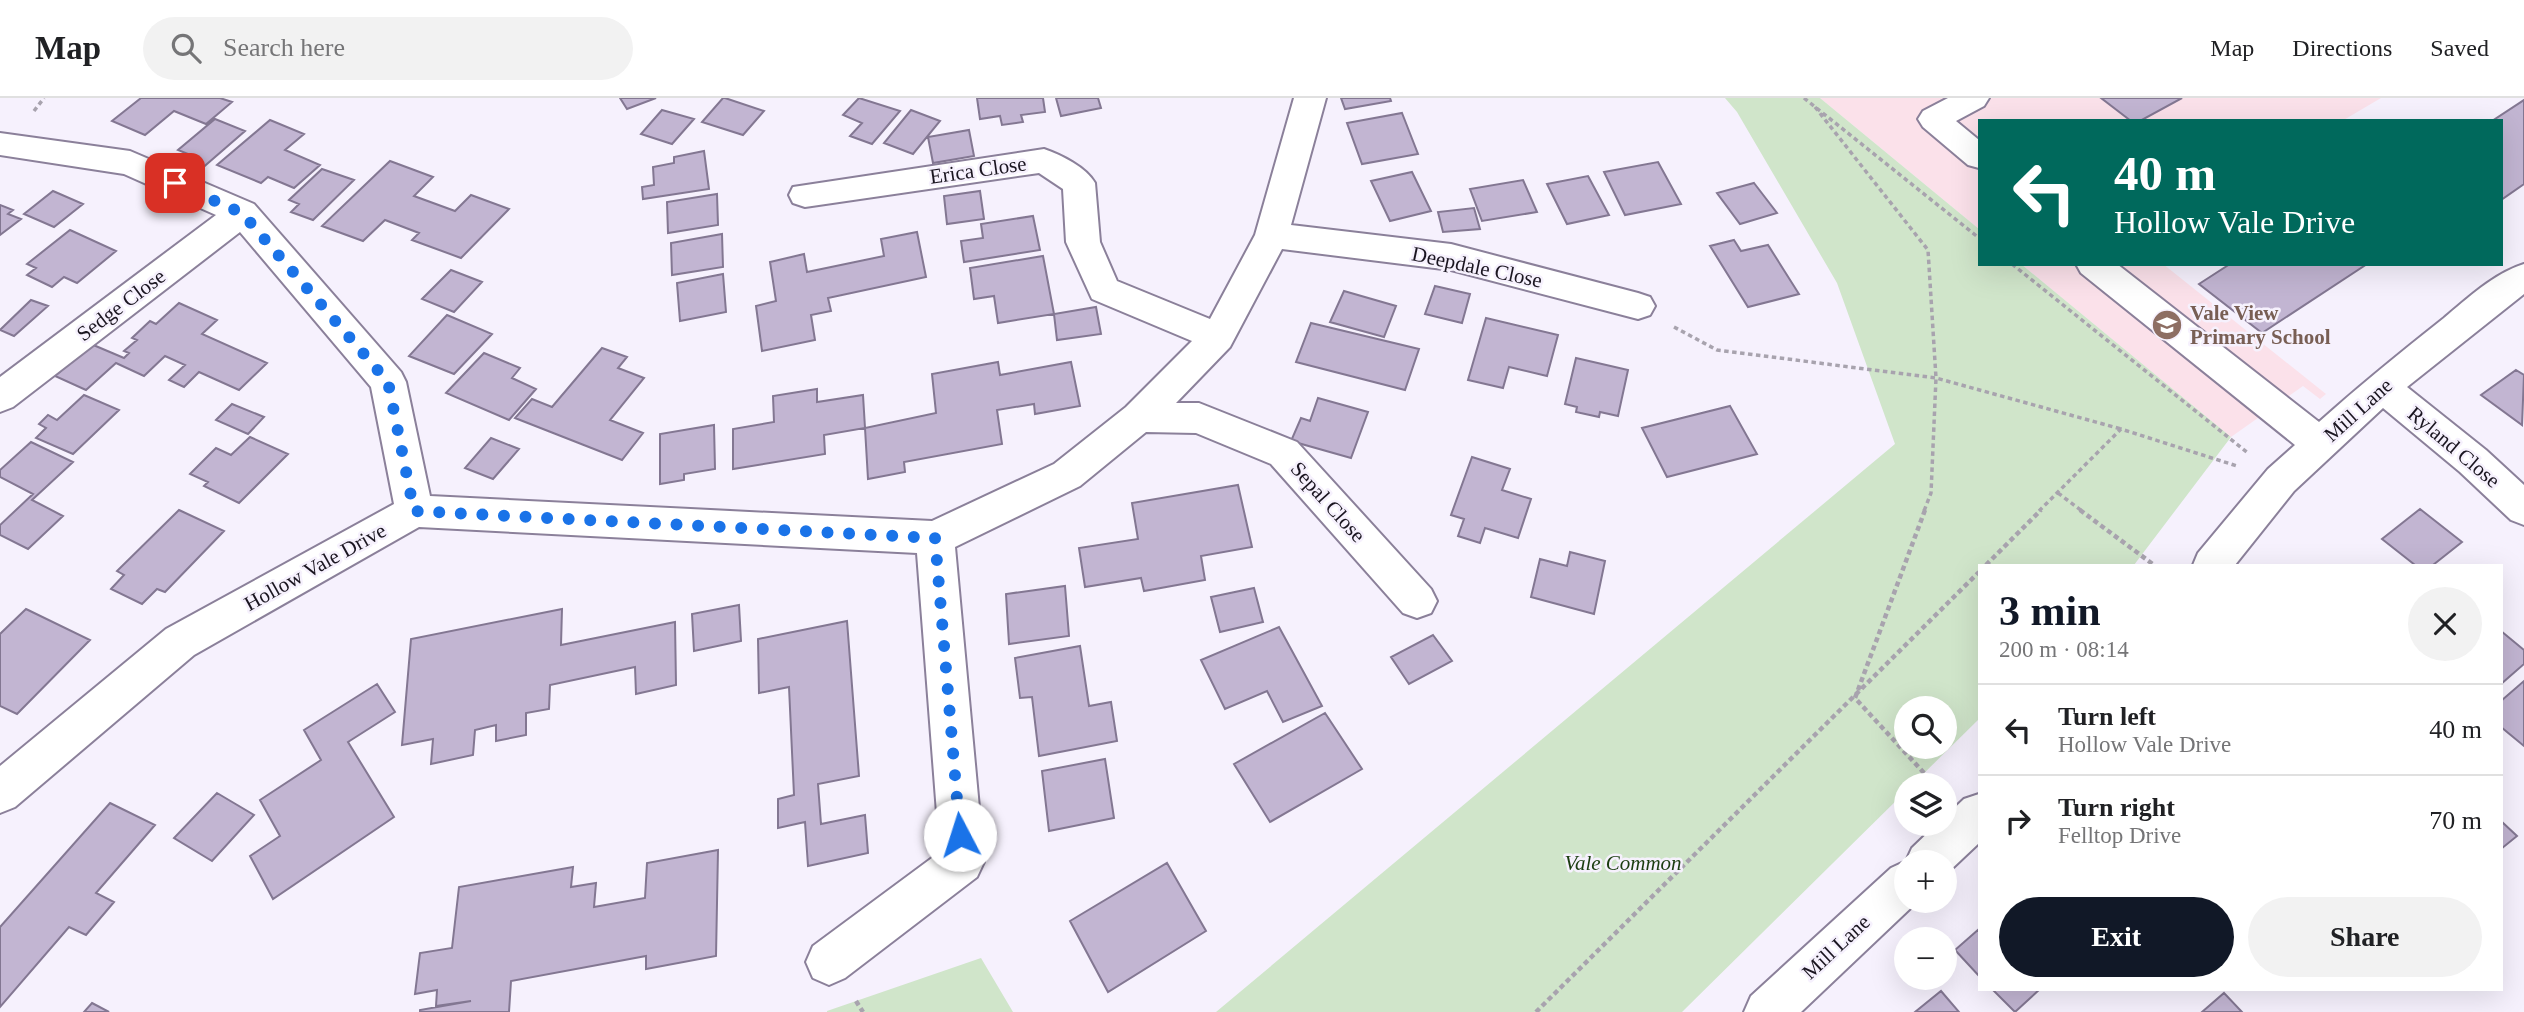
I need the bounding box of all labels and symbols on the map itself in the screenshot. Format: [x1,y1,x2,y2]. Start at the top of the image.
street label: Erica Close [928,151,1028,189]
pin [145,153,205,213]
street label: Deepdale Close [1410,242,1544,292]
street label: Sedge Close [72,264,170,346]
place label: Vale View Primary School [2190,301,2331,349]
school or university icon: Vale View Primary School [2150,308,2184,342]
street label: Mill Lane [2319,373,2397,447]
street label: Ryland Close [2403,402,2505,492]
street label: Sepal Close [1286,457,1370,547]
street label: Hollow Vale Drive [240,518,390,616]
position arrow [923,798,997,872]
park label: Vale Common [1564,851,1682,875]
street label: Mill Lane [1797,910,1875,984]

